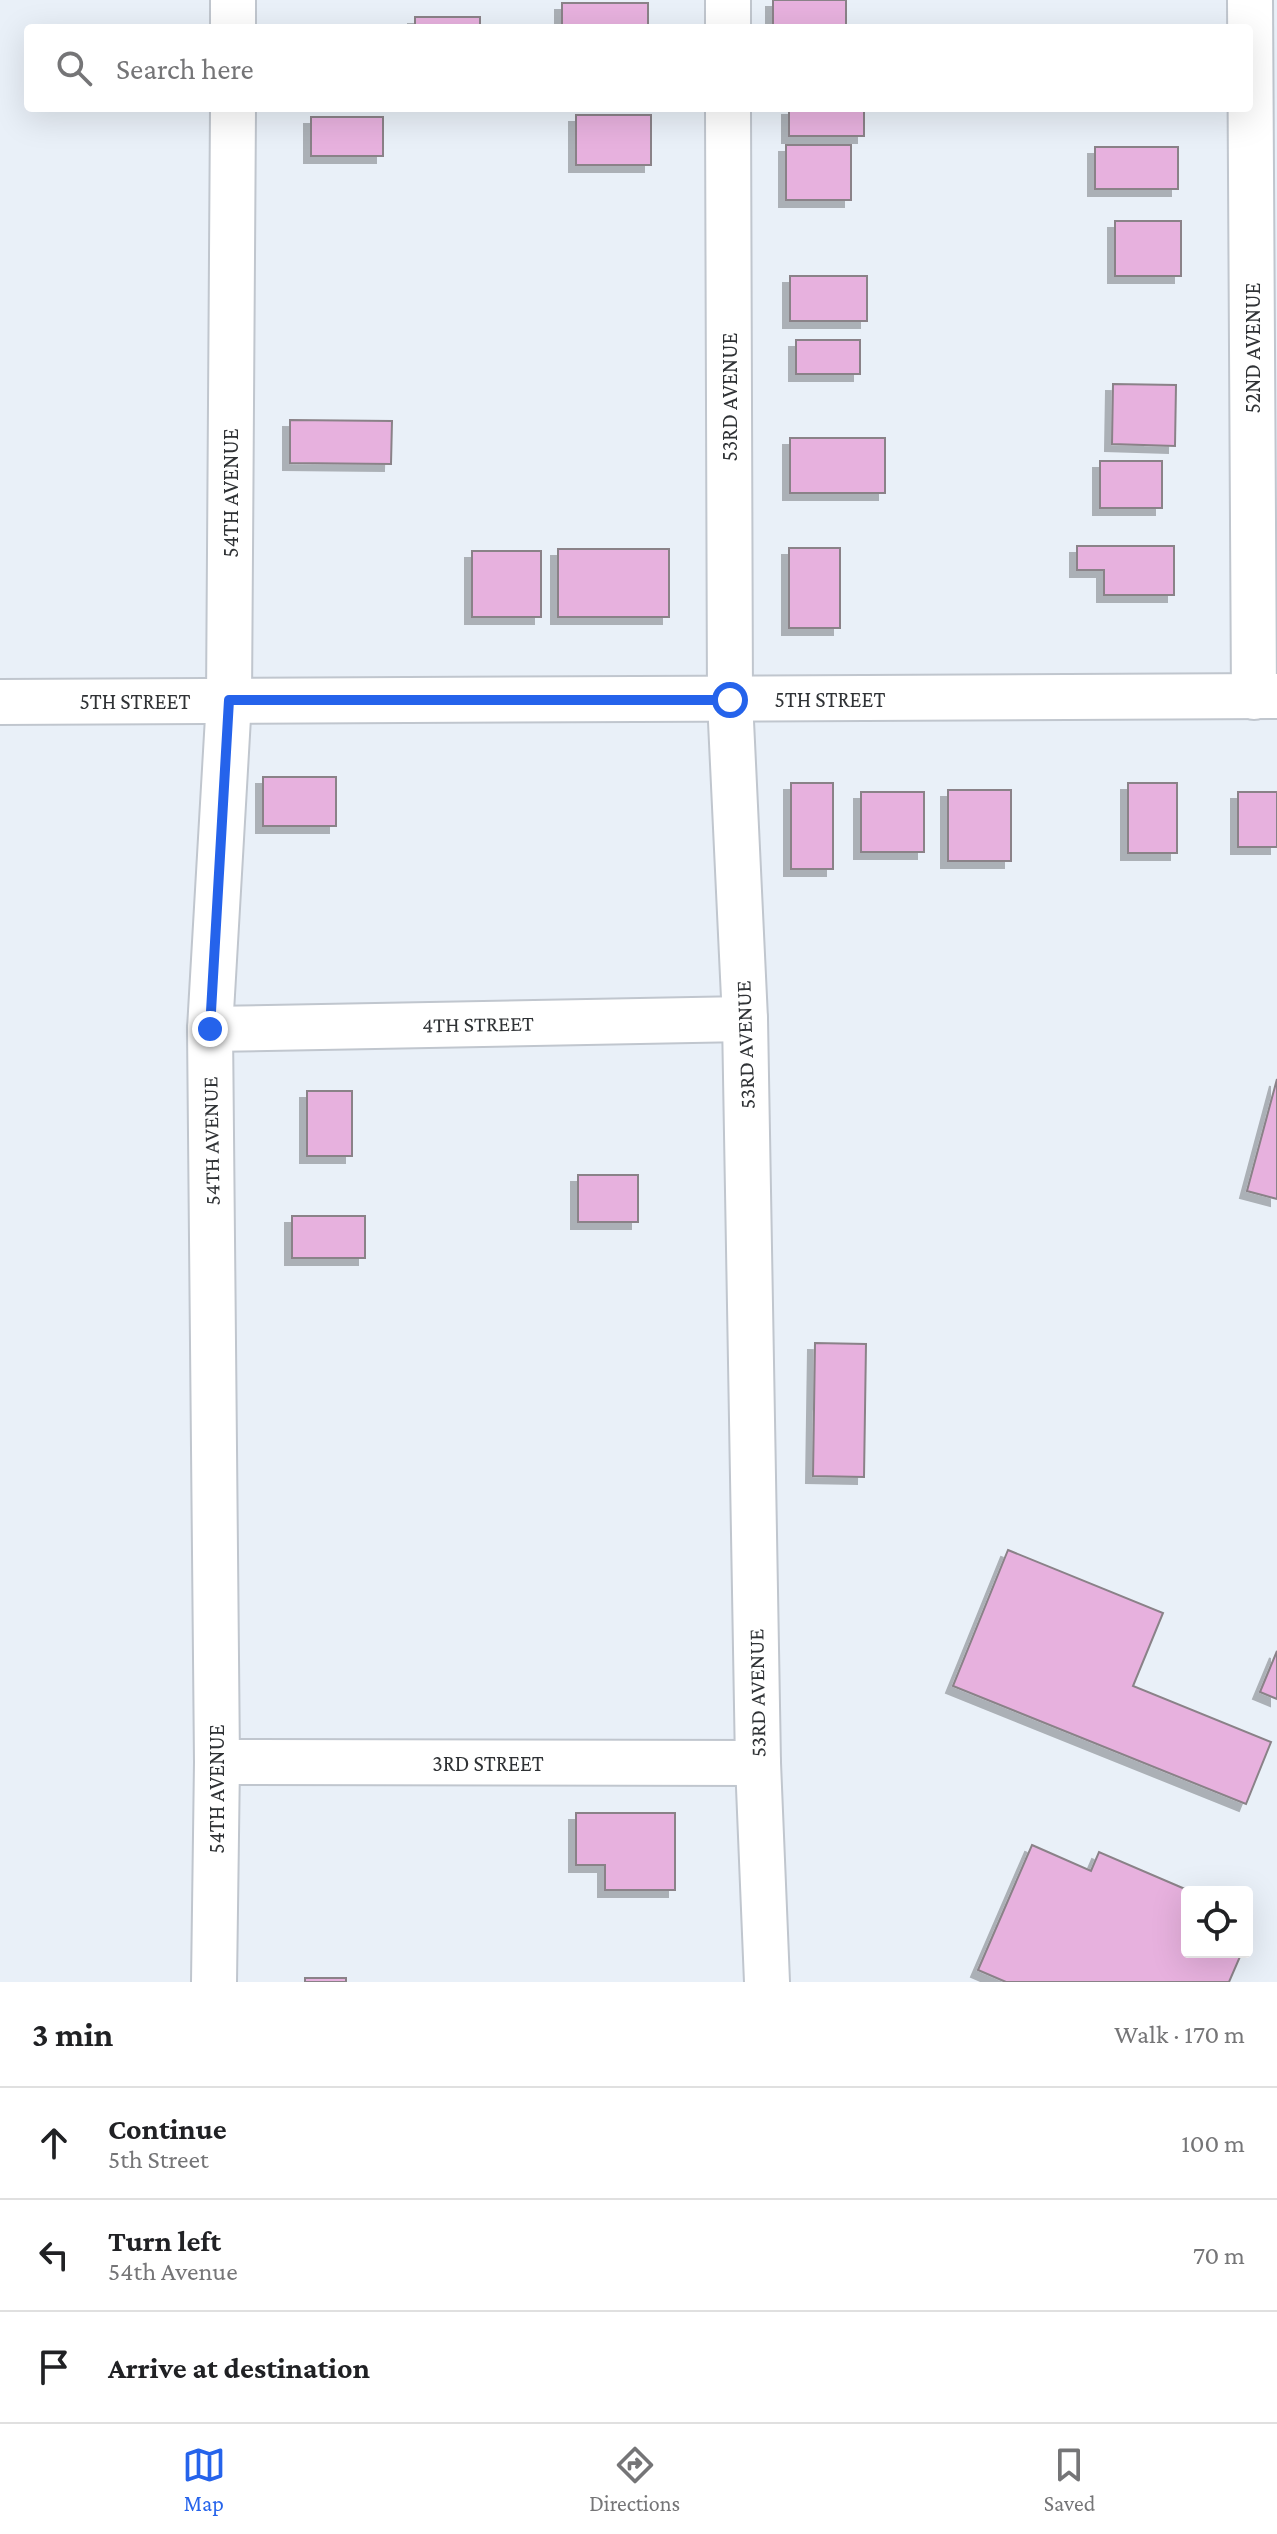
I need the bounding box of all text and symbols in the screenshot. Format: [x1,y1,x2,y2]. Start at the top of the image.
search box [24,24,1253,112]
icon: search [52,46,96,90]
text: Search here [116,52,254,85]
street label: 52ND AVENUE [1240,283,1265,413]
street label: 53RD AVENUE [717,333,742,461]
street label: 54TH AVENUE [218,428,243,558]
route start [712,682,748,718]
street label: 5TH STREET [775,687,885,712]
street label: 5TH STREET [80,689,190,714]
street label: 53RD AVENUE [730,980,760,1110]
route end [192,1011,228,1047]
street label: 4TH STREET [422,1011,534,1037]
street label: 54TH AVENUE [197,1076,225,1206]
street label: 53RD AVENUE [743,1628,771,1758]
street label: 54TH AVENUE [204,1724,229,1854]
street label: 3RD STREET [432,1751,544,1776]
map controls [1181,1886,1253,1958]
button: locate [1181,1886,1253,1958]
text: 3 min [32,2016,113,2053]
text: Walk · 170 m [1114,2020,1245,2049]
text: Continue [108,2112,227,2145]
icon: ahead [32,2121,76,2165]
text: 100 m [1181,2129,1245,2158]
text: 5th Street [108,2145,209,2174]
text: Turn left [108,2224,221,2257]
icon: left [32,2233,76,2277]
text: 70 m [1193,2241,1245,2270]
text: 54th Avenue [108,2257,238,2286]
icon: arrive [32,2345,76,2389]
text: Arrive at destination [108,2351,370,2384]
tab: Map [182,2443,226,2516]
tab: Directions [589,2443,680,2516]
tab: Saved [1044,2443,1095,2516]

